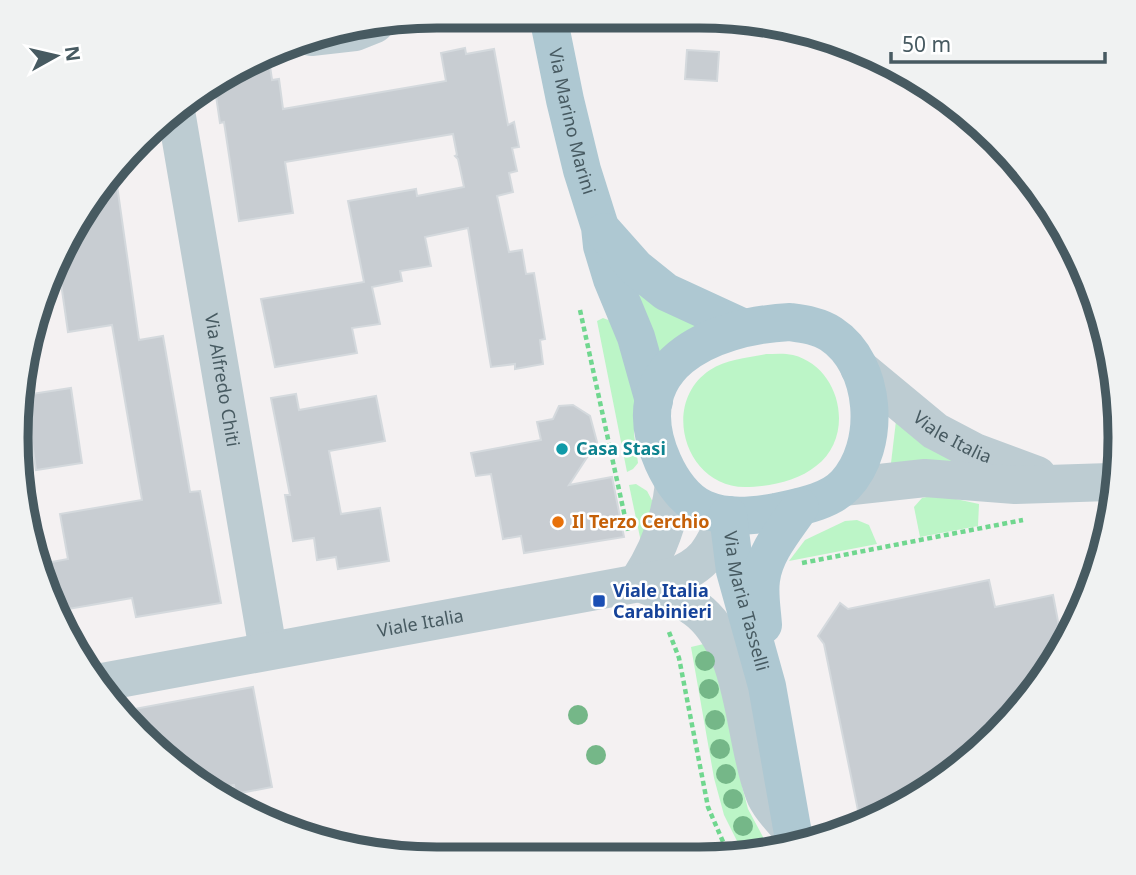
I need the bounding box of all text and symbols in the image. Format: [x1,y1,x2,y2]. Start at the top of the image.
north arrow [21,21,91,91]
scale bar [891,21,1104,65]
text: 50 m [902,30,951,58]
text: N [59,44,87,63]
street label: Via Marino Marini [544,46,602,197]
street label: Via Alfredo Chiti [200,311,246,448]
street label: Viale Italia [908,405,995,468]
place label: Casa Stasi [576,436,666,460]
marker: Casa Stasi [554,441,570,457]
place label: Il Terzo Cerchio [572,509,709,533]
marker: Il Terzo Cerchio [550,514,566,530]
street label: Via Maria Tasselli [719,529,775,674]
place label: Viale Italia Carabinieri [613,578,712,623]
marker: Viale Italia Carabinieri [591,593,607,609]
street label: Viale Italia [375,603,465,642]

